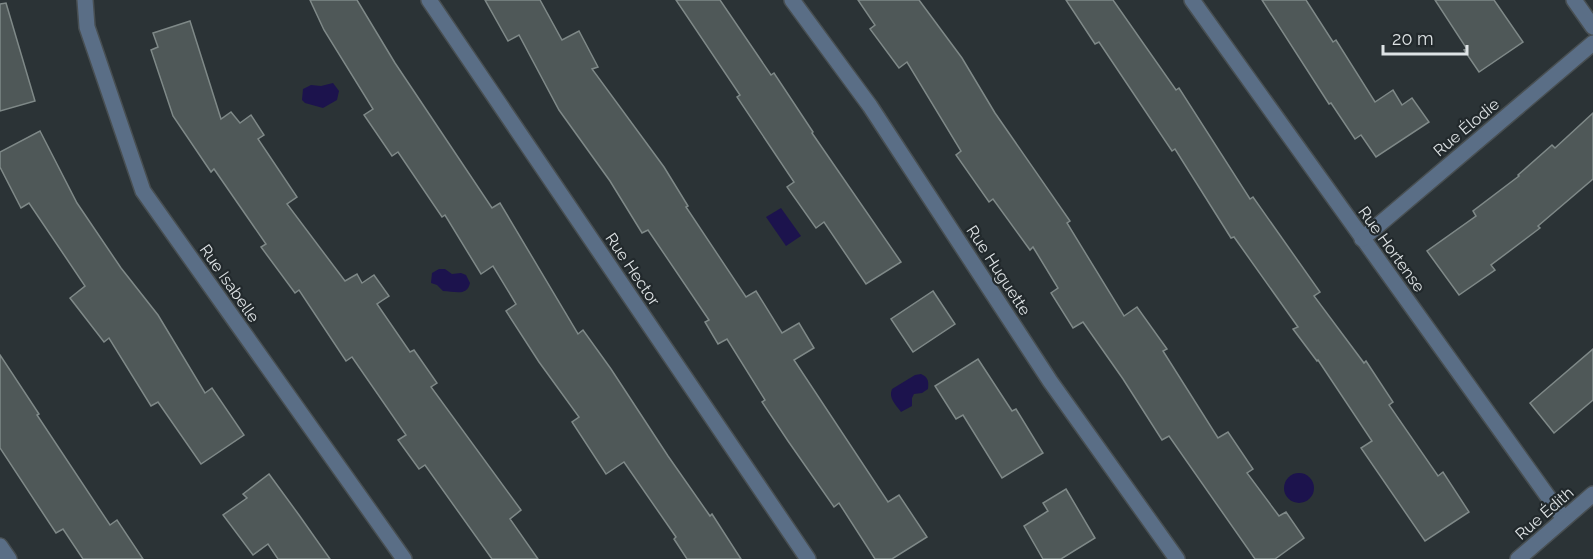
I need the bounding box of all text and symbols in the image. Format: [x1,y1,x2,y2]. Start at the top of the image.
scale bar [1383,18,1467,56]
text: 20 m [1392,28,1434,49]
street label: Rue Élodie [1429,94,1503,160]
street label: Rue Hortense [1354,203,1429,296]
street label: Rue Huguette [962,222,1035,319]
street label: Rue Hector [601,229,664,310]
street label: Rue Isabelle [196,241,263,326]
street label: Rue Édith [1511,482,1577,544]

